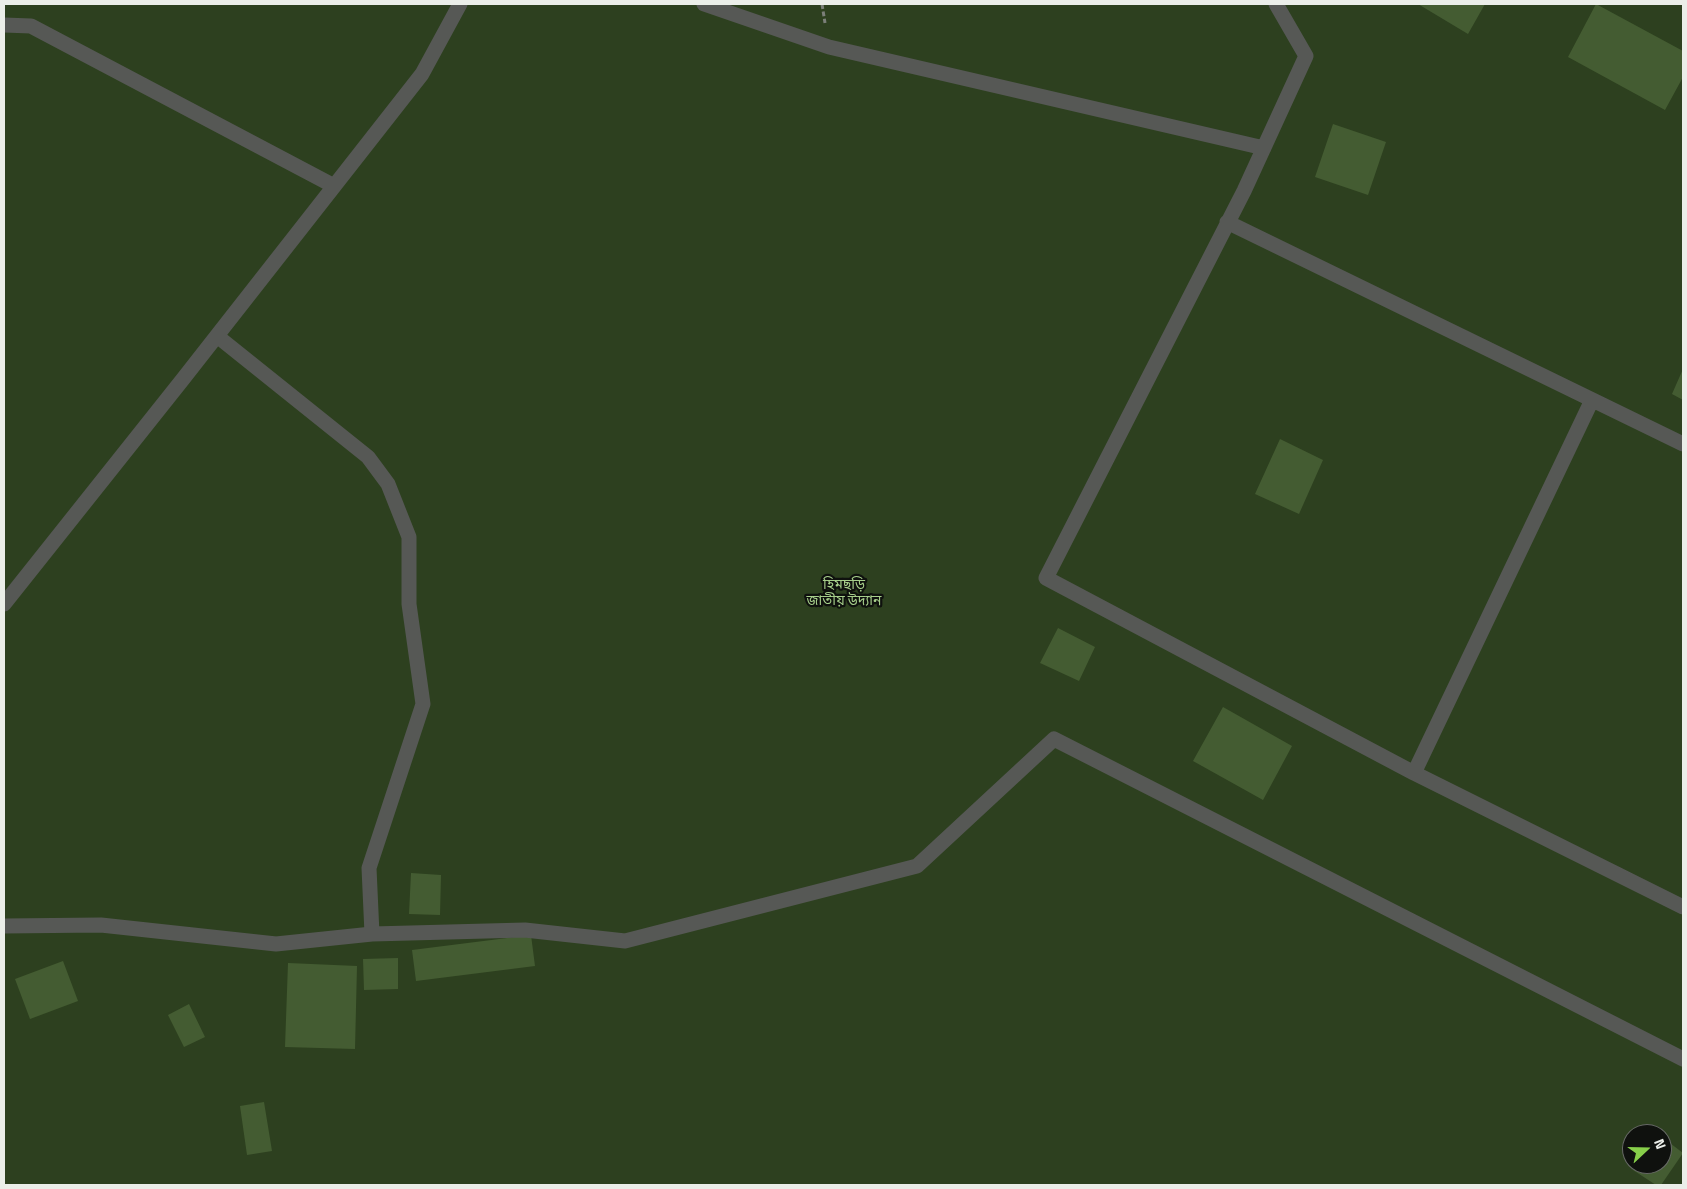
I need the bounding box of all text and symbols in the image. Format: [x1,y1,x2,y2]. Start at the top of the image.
park label: হিমছড়ি জাতীয় উদ্যান [807,578,881,610]
north arrow [1622,1124,1672,1174]
text: N [1649,1136,1672,1152]

